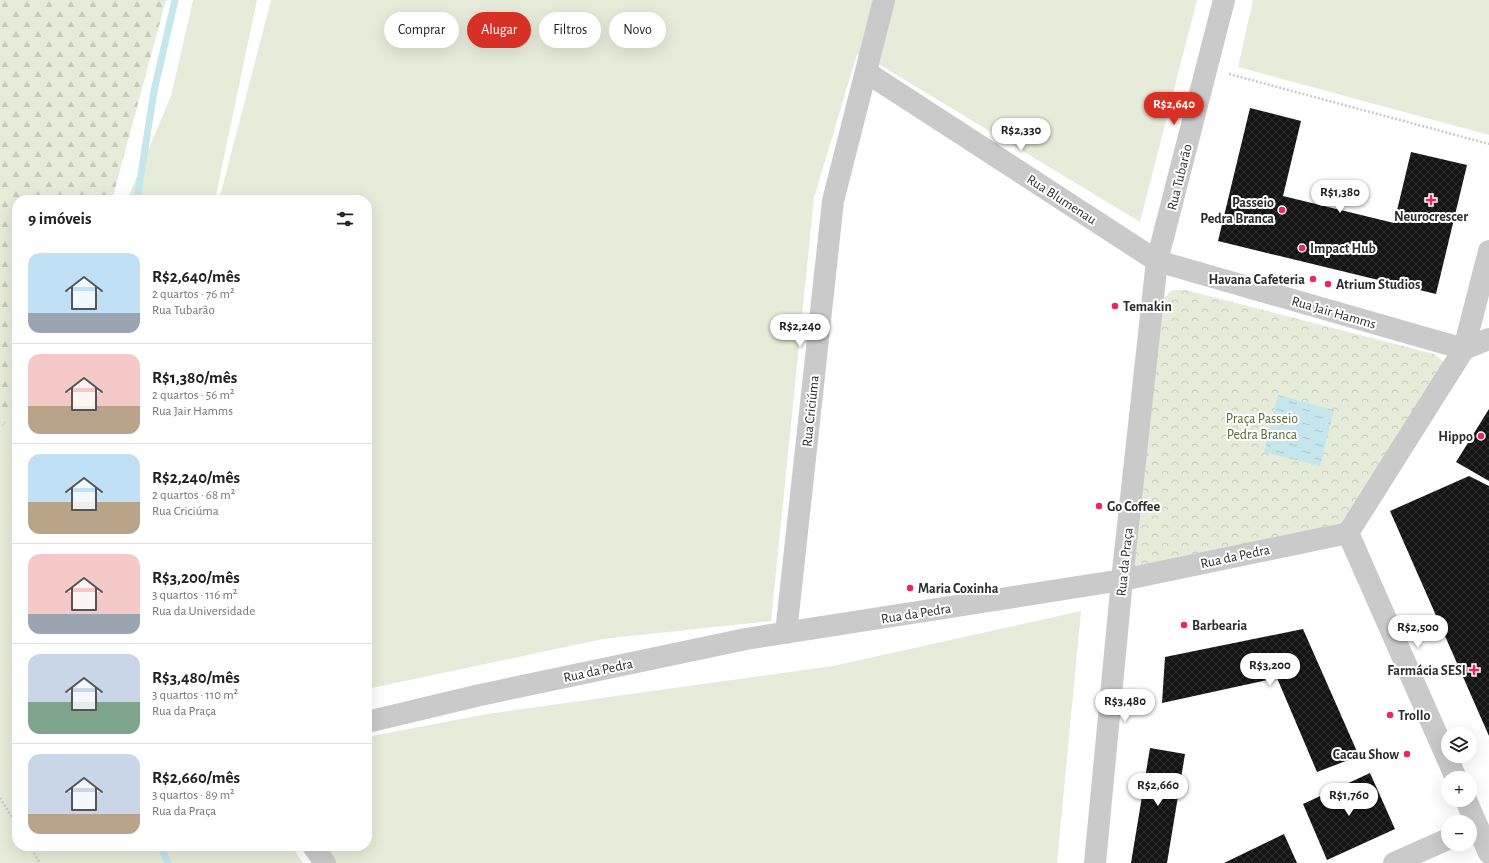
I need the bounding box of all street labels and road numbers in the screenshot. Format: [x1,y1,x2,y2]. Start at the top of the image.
street label: Rua Tubarão [1165,143,1195,212]
street label: Rua Blumenau [1024,172,1099,227]
street label: Rua Jair Hamms [1290,294,1378,332]
street label: Rua Criciúma [800,374,822,448]
street label: Rua da Praça [1114,526,1136,597]
street label: Rua da Pedra [1199,543,1272,571]
street label: Rua da Pedra [880,601,953,626]
street label: Rua da Pedra [562,657,635,685]

